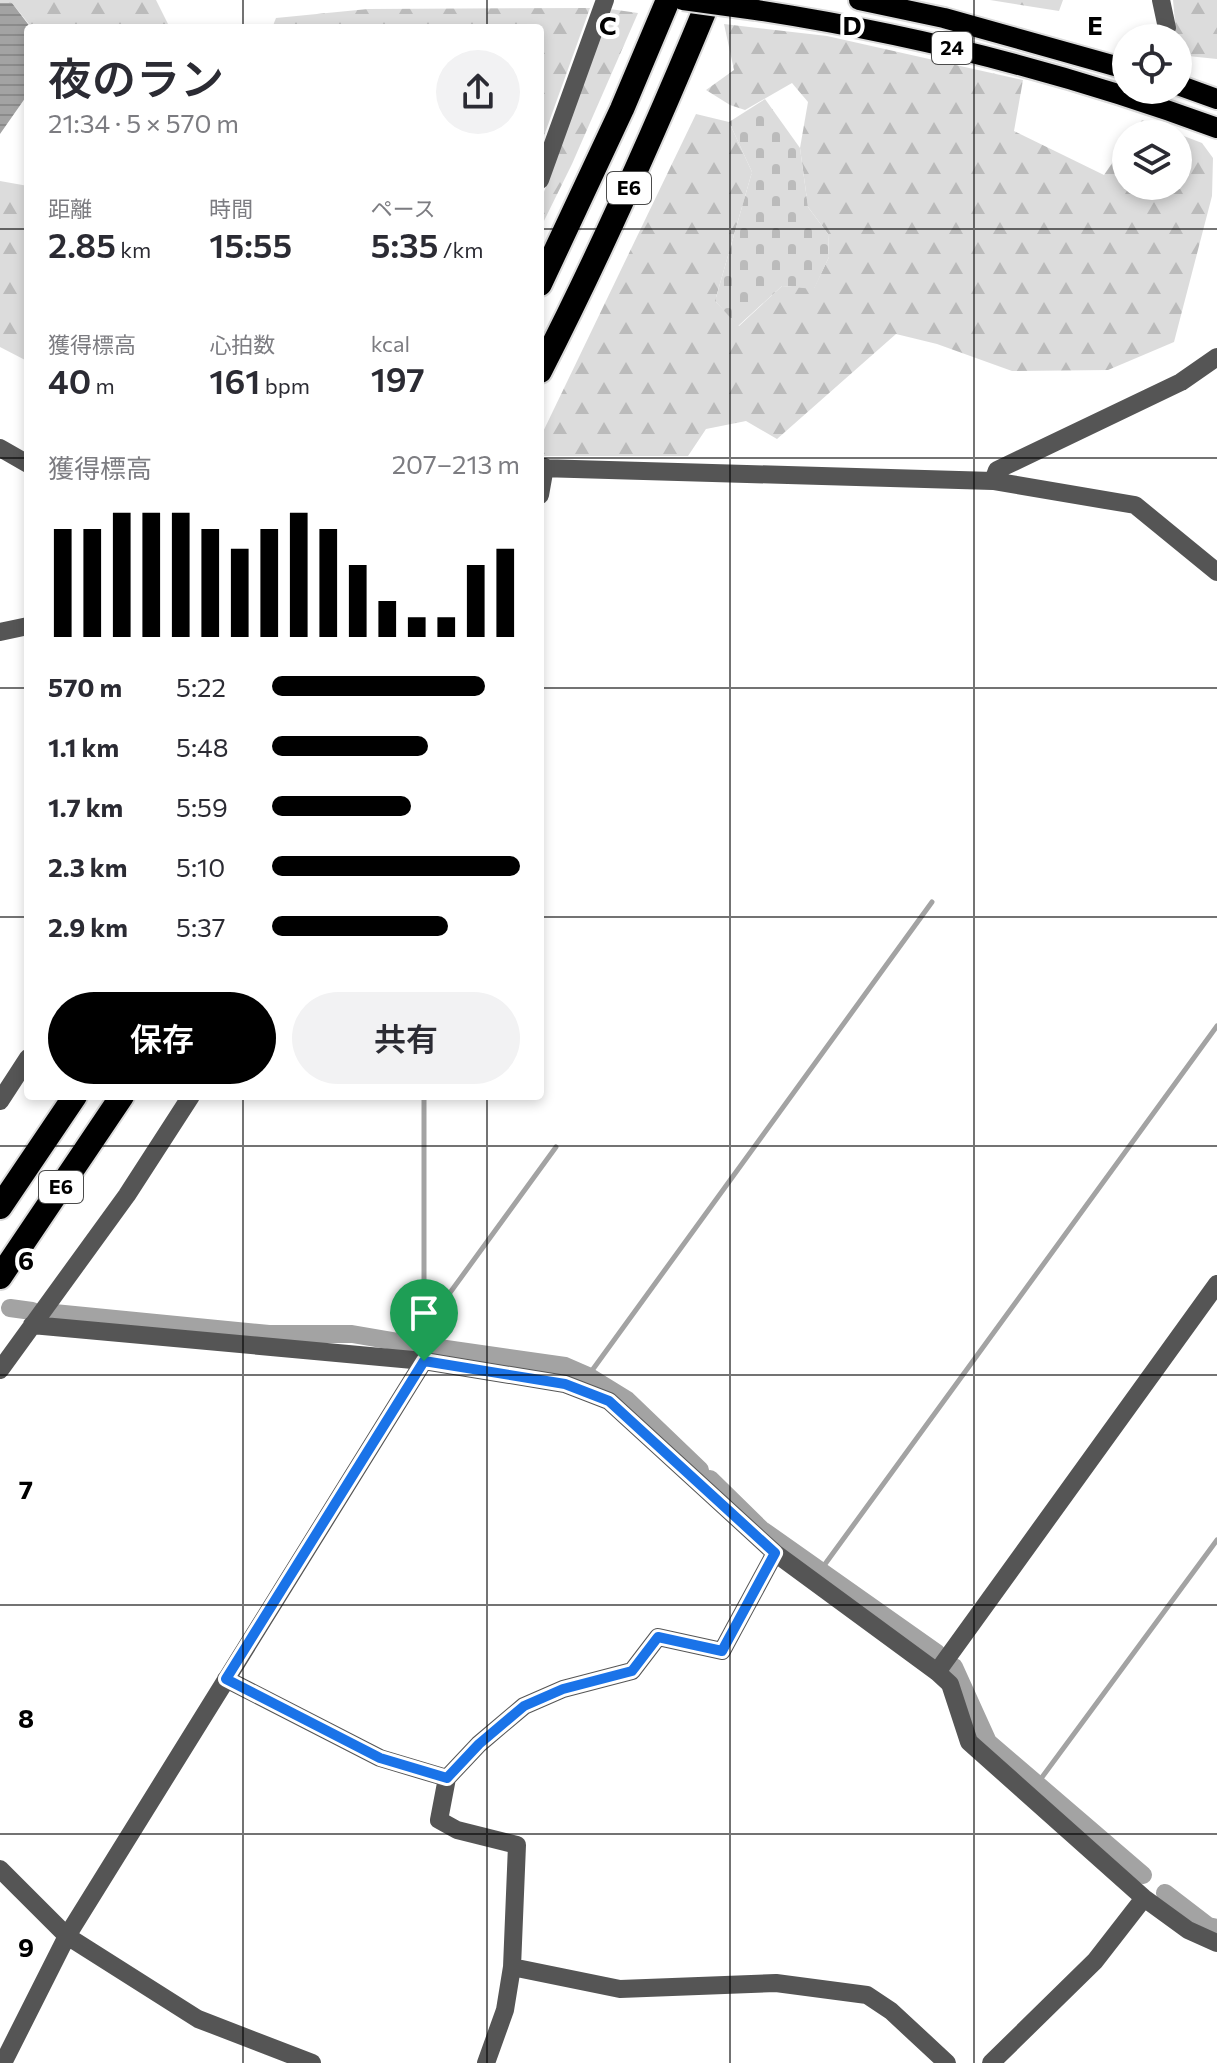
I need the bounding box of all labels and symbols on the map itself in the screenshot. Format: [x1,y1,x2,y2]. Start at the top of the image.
text: C [599,9,617,40]
text: D [842,9,862,40]
text: E [1087,9,1103,40]
road number: 24 [932,32,972,64]
road number: E6 [607,172,651,204]
road number: E6 [39,1171,83,1203]
text: 6 [18,1244,34,1275]
pin [390,1279,458,1361]
text: 7 [19,1473,33,1504]
text: 8 [18,1702,34,1733]
text: 9 [18,1931,34,1962]

